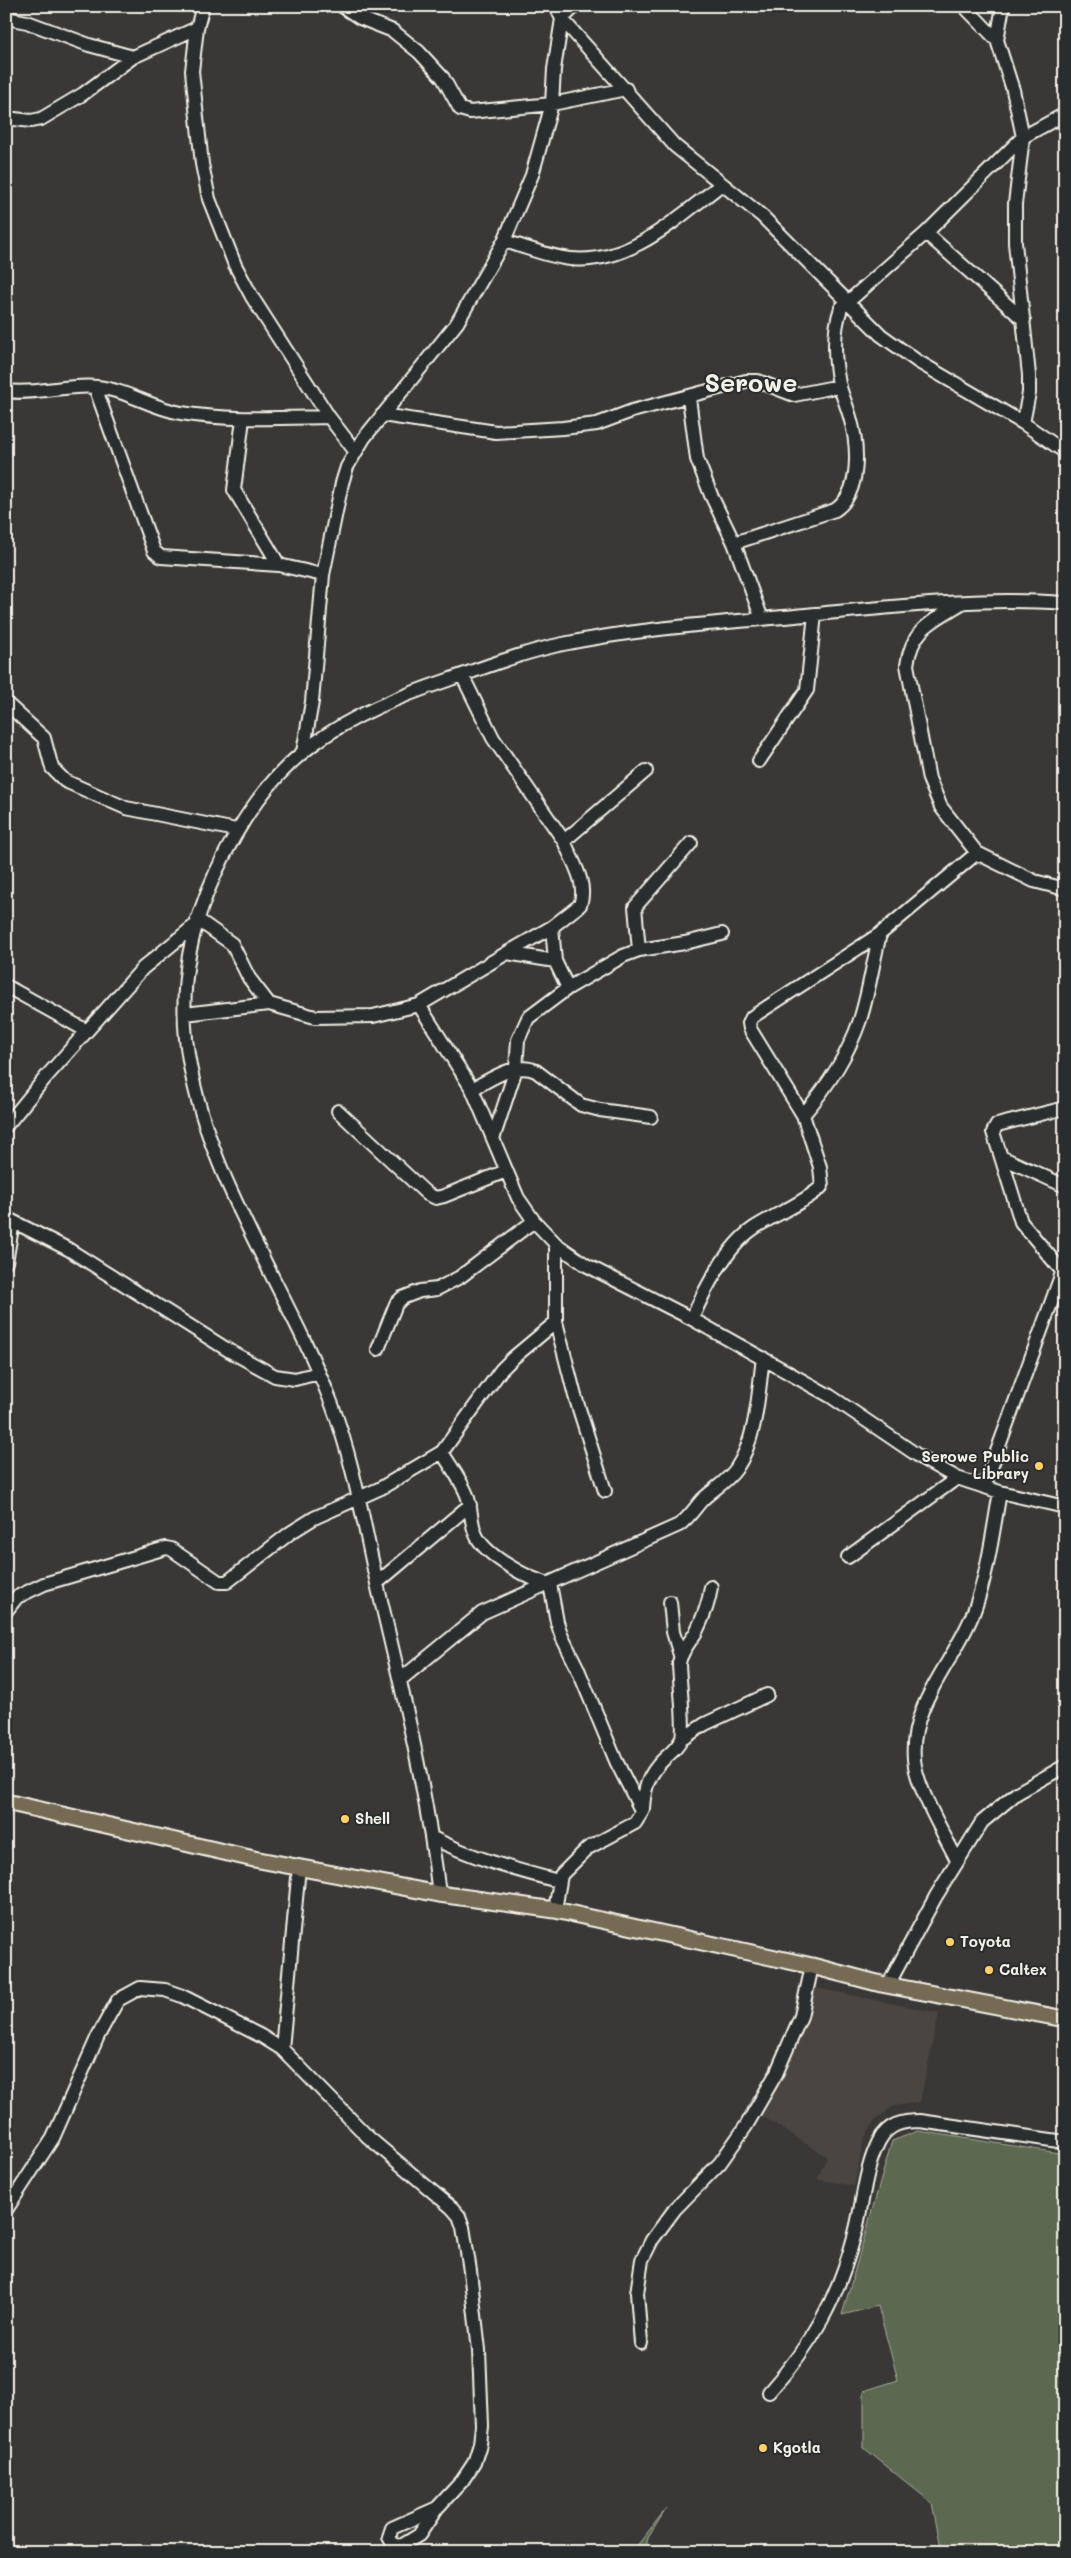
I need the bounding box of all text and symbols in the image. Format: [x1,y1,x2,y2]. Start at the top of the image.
district label: Serowe [705,366,797,398]
place label: Serowe Public Library [921,1446,1029,1483]
marker: Serowe Public Library [1033,1460,1045,1472]
place label: Shell [355,1808,390,1828]
marker: Shell [339,1813,351,1825]
place label: Toyota [960,1931,1011,1951]
marker: Toyota [944,1936,956,1948]
place label: Caltex [999,1959,1047,1979]
marker: Caltex [983,1964,995,1976]
place label: Kgotla [773,2437,821,2457]
marker: Kgotla [757,2442,769,2454]

